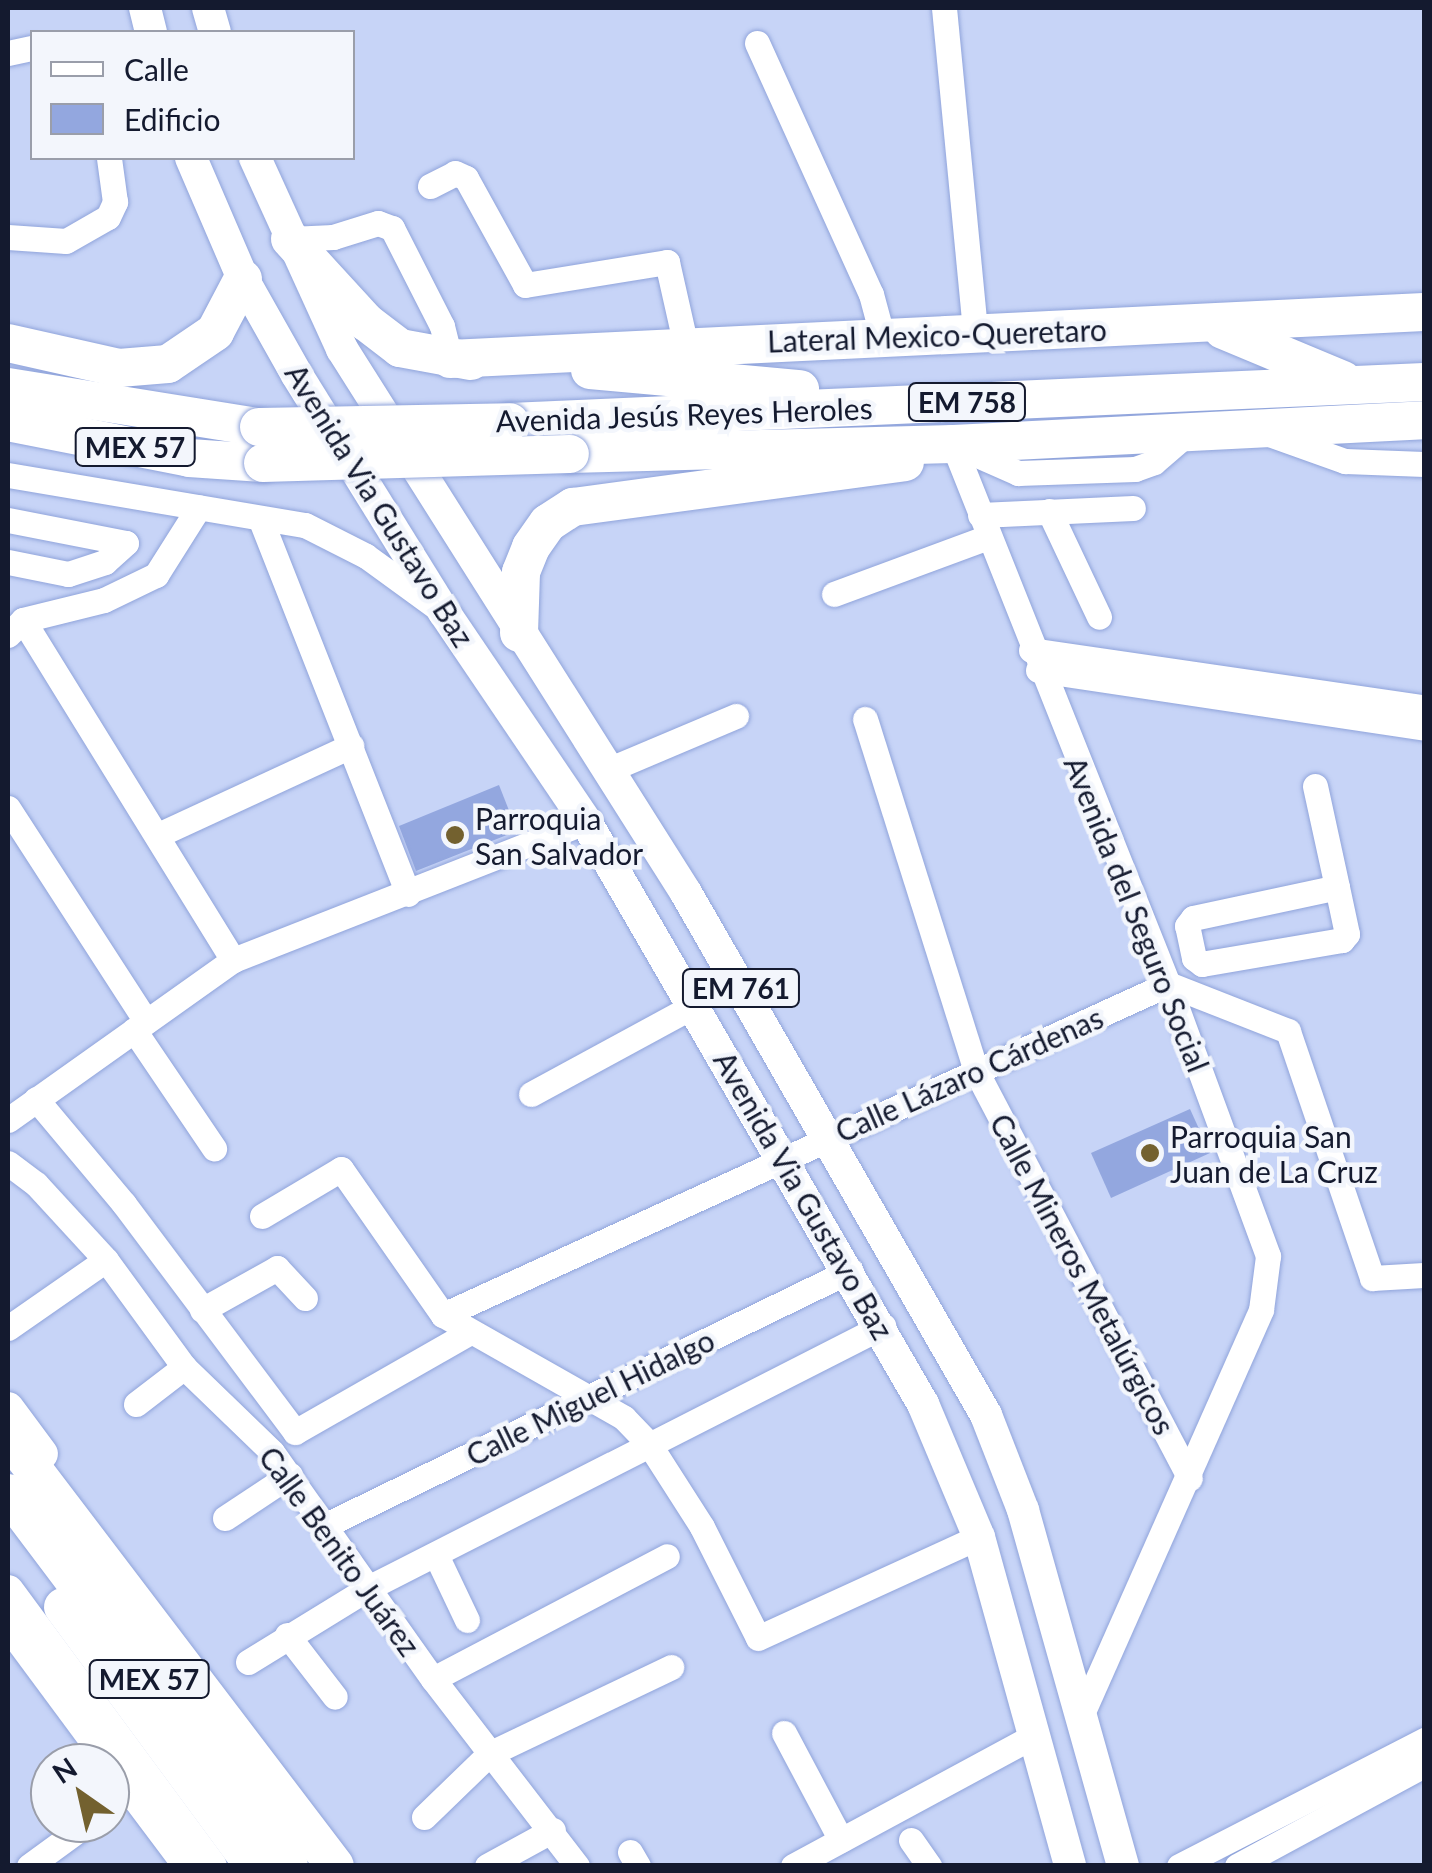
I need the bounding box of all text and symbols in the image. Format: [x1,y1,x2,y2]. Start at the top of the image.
legend [30,30,355,160]
text: Calle [124,51,189,87]
text: Edificio [124,101,220,137]
street label: Lateral Mexico-Queretaro [767,311,1107,359]
street label: Avenida Via Gustavo Baz [278,357,482,653]
road number: EM 758 [907,379,1027,425]
street label: Avenida Jesús Reyes Heroles [494,389,874,439]
road number: MEX 57 [72,424,198,470]
street label: Avenida del Seguro Social [1057,751,1217,1077]
place label: Parroquia San Salvador [475,800,643,870]
marker: Parroquia San Salvador [444,824,466,846]
road number: EM 761 [681,965,801,1011]
street label: Calle Lázaro Cárdenas [830,999,1108,1149]
street label: Avenida Via Gustavo Baz [707,1044,901,1346]
street label: Calle Mineros Metalúrgicos [983,1107,1183,1441]
place label: Parroquia San Juan de La Cruz [1170,1118,1378,1188]
marker: Parroquia San Juan de La Cruz [1139,1142,1161,1164]
street label: Calle Miguel Hidalgo [460,1321,720,1473]
street label: Calle Benito Juárez [252,1439,428,1663]
road number: MEX 57 [86,1656,212,1702]
north arrow [30,1743,130,1843]
text: N [46,1750,83,1790]

